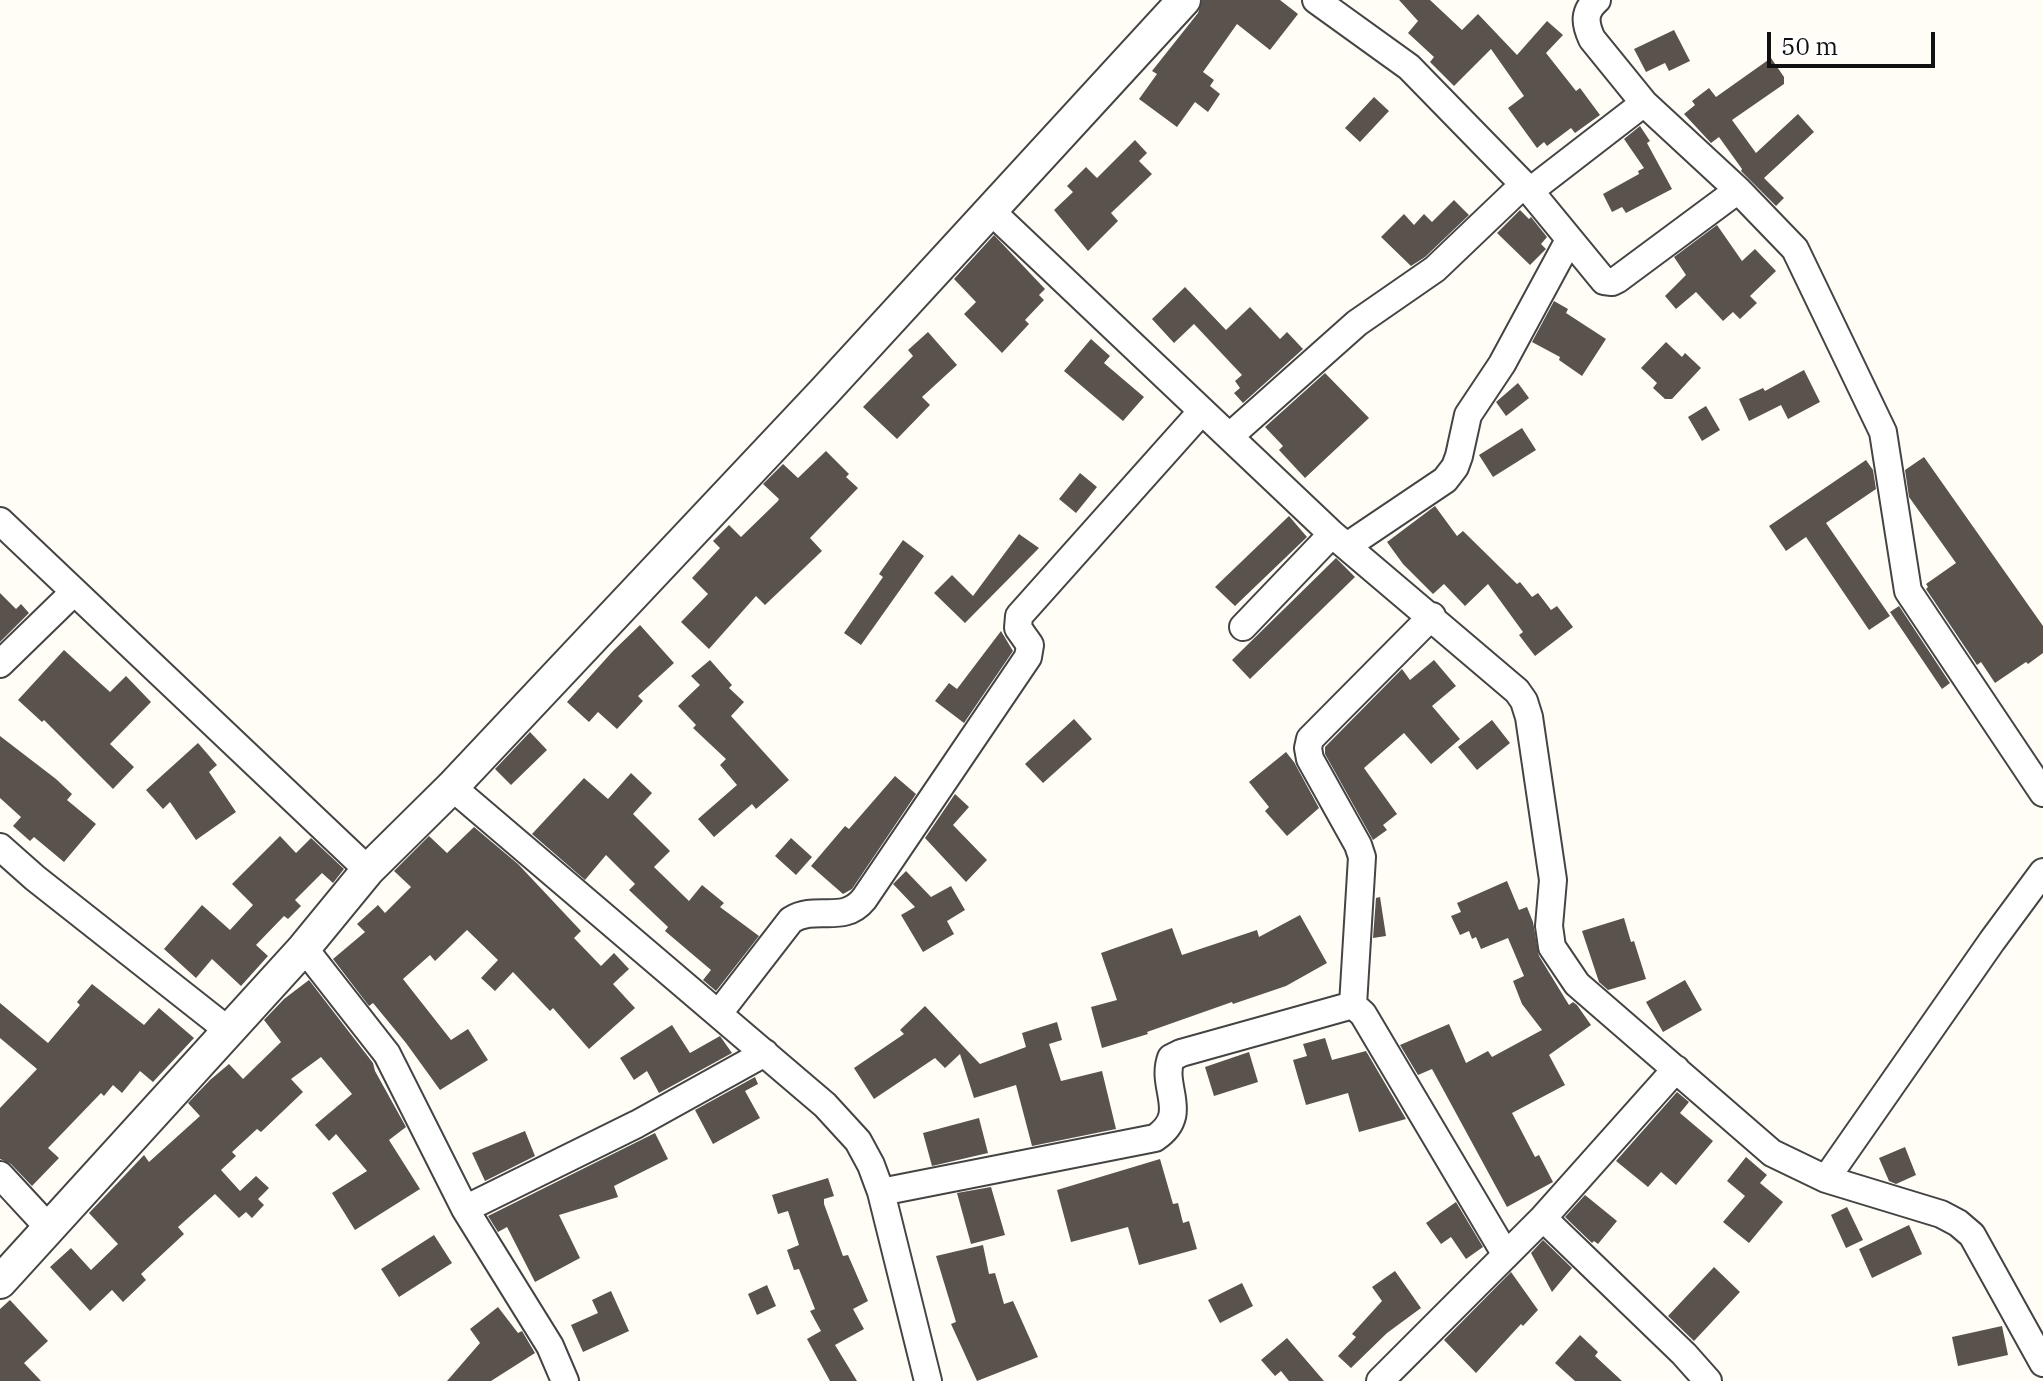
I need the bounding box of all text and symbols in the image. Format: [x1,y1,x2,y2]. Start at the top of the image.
scale bar [1771,16,1939,66]
text: 50 m [1781,30,1838,62]

